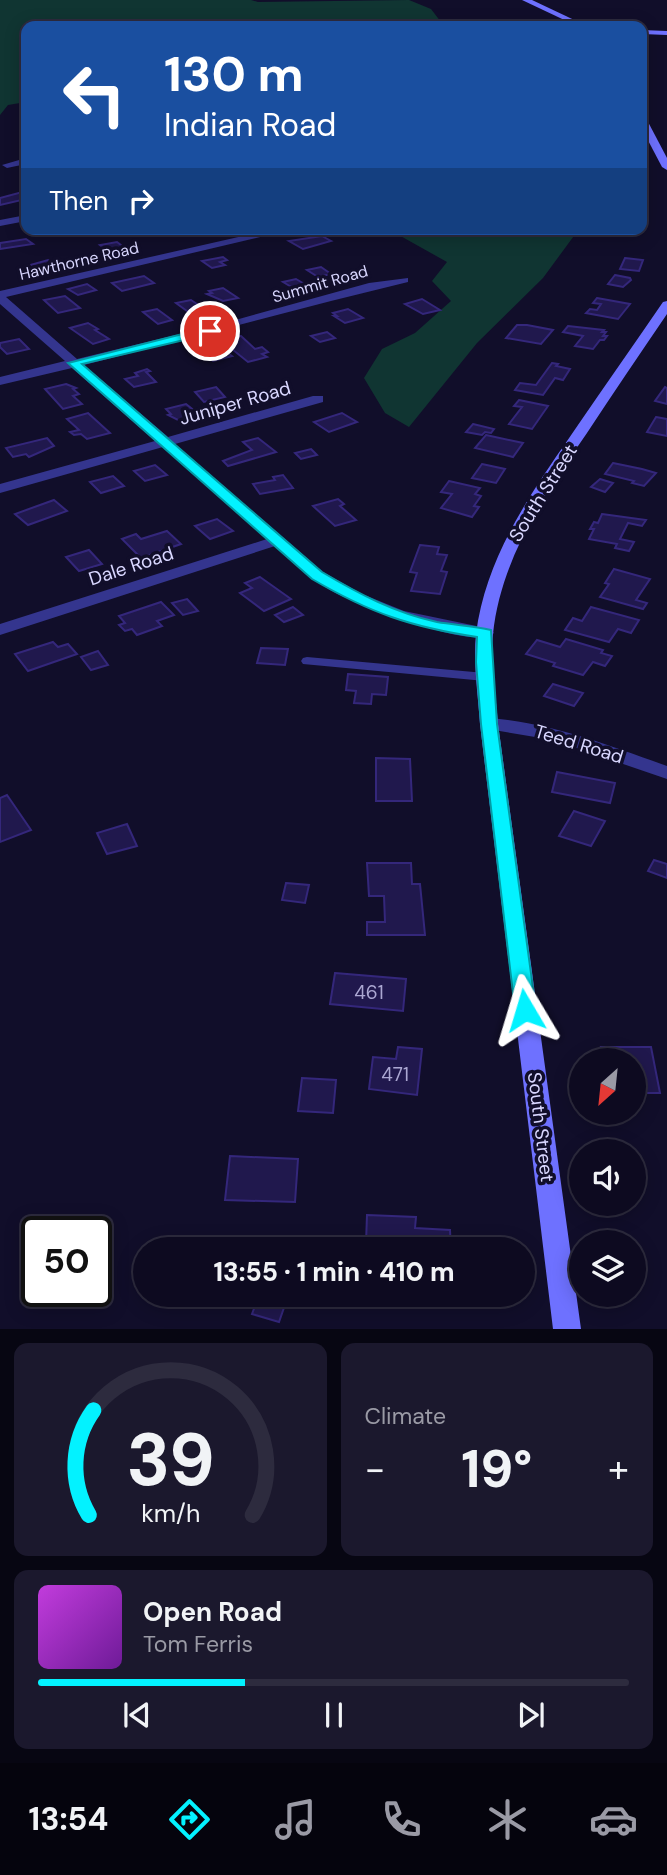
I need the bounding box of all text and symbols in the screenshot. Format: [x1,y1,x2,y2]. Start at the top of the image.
text: 130 m [164,42,304,106]
icon: left [49,49,140,140]
text: Indian Road [164,104,336,146]
icon: right [122,182,160,220]
text: Then [49,184,108,218]
street label: Hawthorne Road [17,237,141,285]
street label: Summit Road [270,260,370,308]
pin [180,301,240,361]
icon: arrive [191,312,229,350]
street label: Juniper Road [176,375,294,431]
street label: South Street [503,440,583,546]
street label: Dale Road [85,541,177,591]
street label: Teed Road [531,719,627,769]
position arrow [488,973,562,1047]
house number: 461 [354,980,384,1005]
north arrow [569,1048,646,1125]
map controls [569,1048,646,1307]
house number: 471 [381,1062,409,1087]
street label: South Street [522,1071,560,1183]
button: sound [569,1139,646,1216]
speed limit sign: 50 [21,1216,112,1307]
button: layers [569,1230,646,1307]
text: 13:55 · 1 min · 410 m [213,1255,455,1289]
text: Climate [365,1401,446,1431]
text: 39 [126,1414,214,1509]
text: 19° [461,1435,532,1503]
text: − [365,1444,385,1494]
text: + [608,1444,629,1494]
text: km/h [141,1497,200,1530]
text: Open Road [143,1595,282,1629]
text: Tom Ferris [143,1629,253,1659]
icon: previous [118,1696,156,1734]
icon: pause [315,1696,353,1734]
icon: next [512,1696,550,1734]
icon: directions [165,1795,214,1844]
icon: music [271,1795,320,1844]
icon: phone [377,1795,426,1844]
icon: climate [483,1795,532,1844]
icon: car [589,1795,638,1844]
text: 13:54 [29,1798,108,1840]

